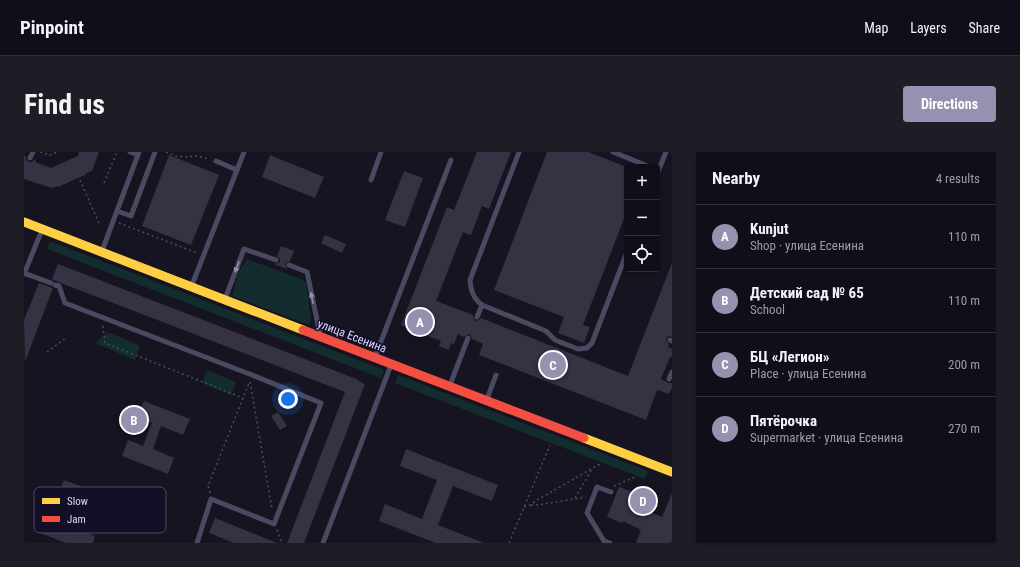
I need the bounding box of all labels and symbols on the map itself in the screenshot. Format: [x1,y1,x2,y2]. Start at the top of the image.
one-way arrow [234,262,240,274]
one-way arrow [309,292,315,305]
pin: A [407,307,433,337]
street label: улица Есенина [315,316,389,356]
pin: C [540,350,566,380]
your location [278,389,298,409]
pin: B [121,405,147,435]
pin: D [630,486,656,516]
legend [34,487,166,533]
text: Slow [67,495,88,508]
text: Jam [67,513,86,526]

